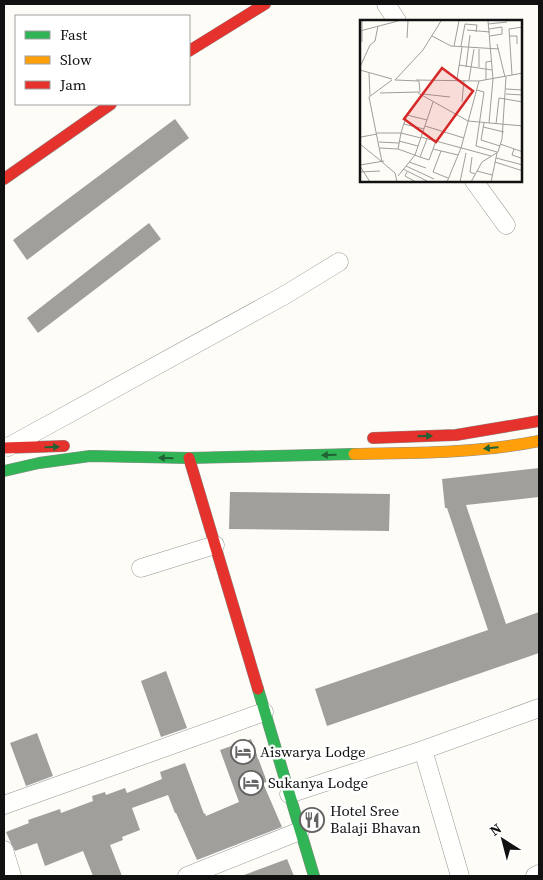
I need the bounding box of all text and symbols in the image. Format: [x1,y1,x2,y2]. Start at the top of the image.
legend [15,15,190,105]
inset map [360,20,523,182]
text: Fast [60,24,87,45]
text: Slow [60,49,92,70]
text: Jam [59,74,87,95]
one-way arrow [417,432,433,440]
one-way arrow [45,442,61,450]
one-way arrow [483,445,499,453]
one-way arrow [320,452,336,460]
one-way arrow [158,453,174,461]
hotel icon: Aiswarya Lodge [230,739,256,765]
place label: Aiswarya Lodge [260,741,366,762]
hotel icon: Sukanya Lodge [238,770,264,796]
place label: Sukanya Lodge [268,772,368,793]
place label: Hotel Sree Balaji Bhavan [330,800,421,838]
restaurant icon: Hotel Sree Balaji Bhavan [299,807,325,833]
north arrow [478,815,528,865]
text: N [485,818,505,841]

